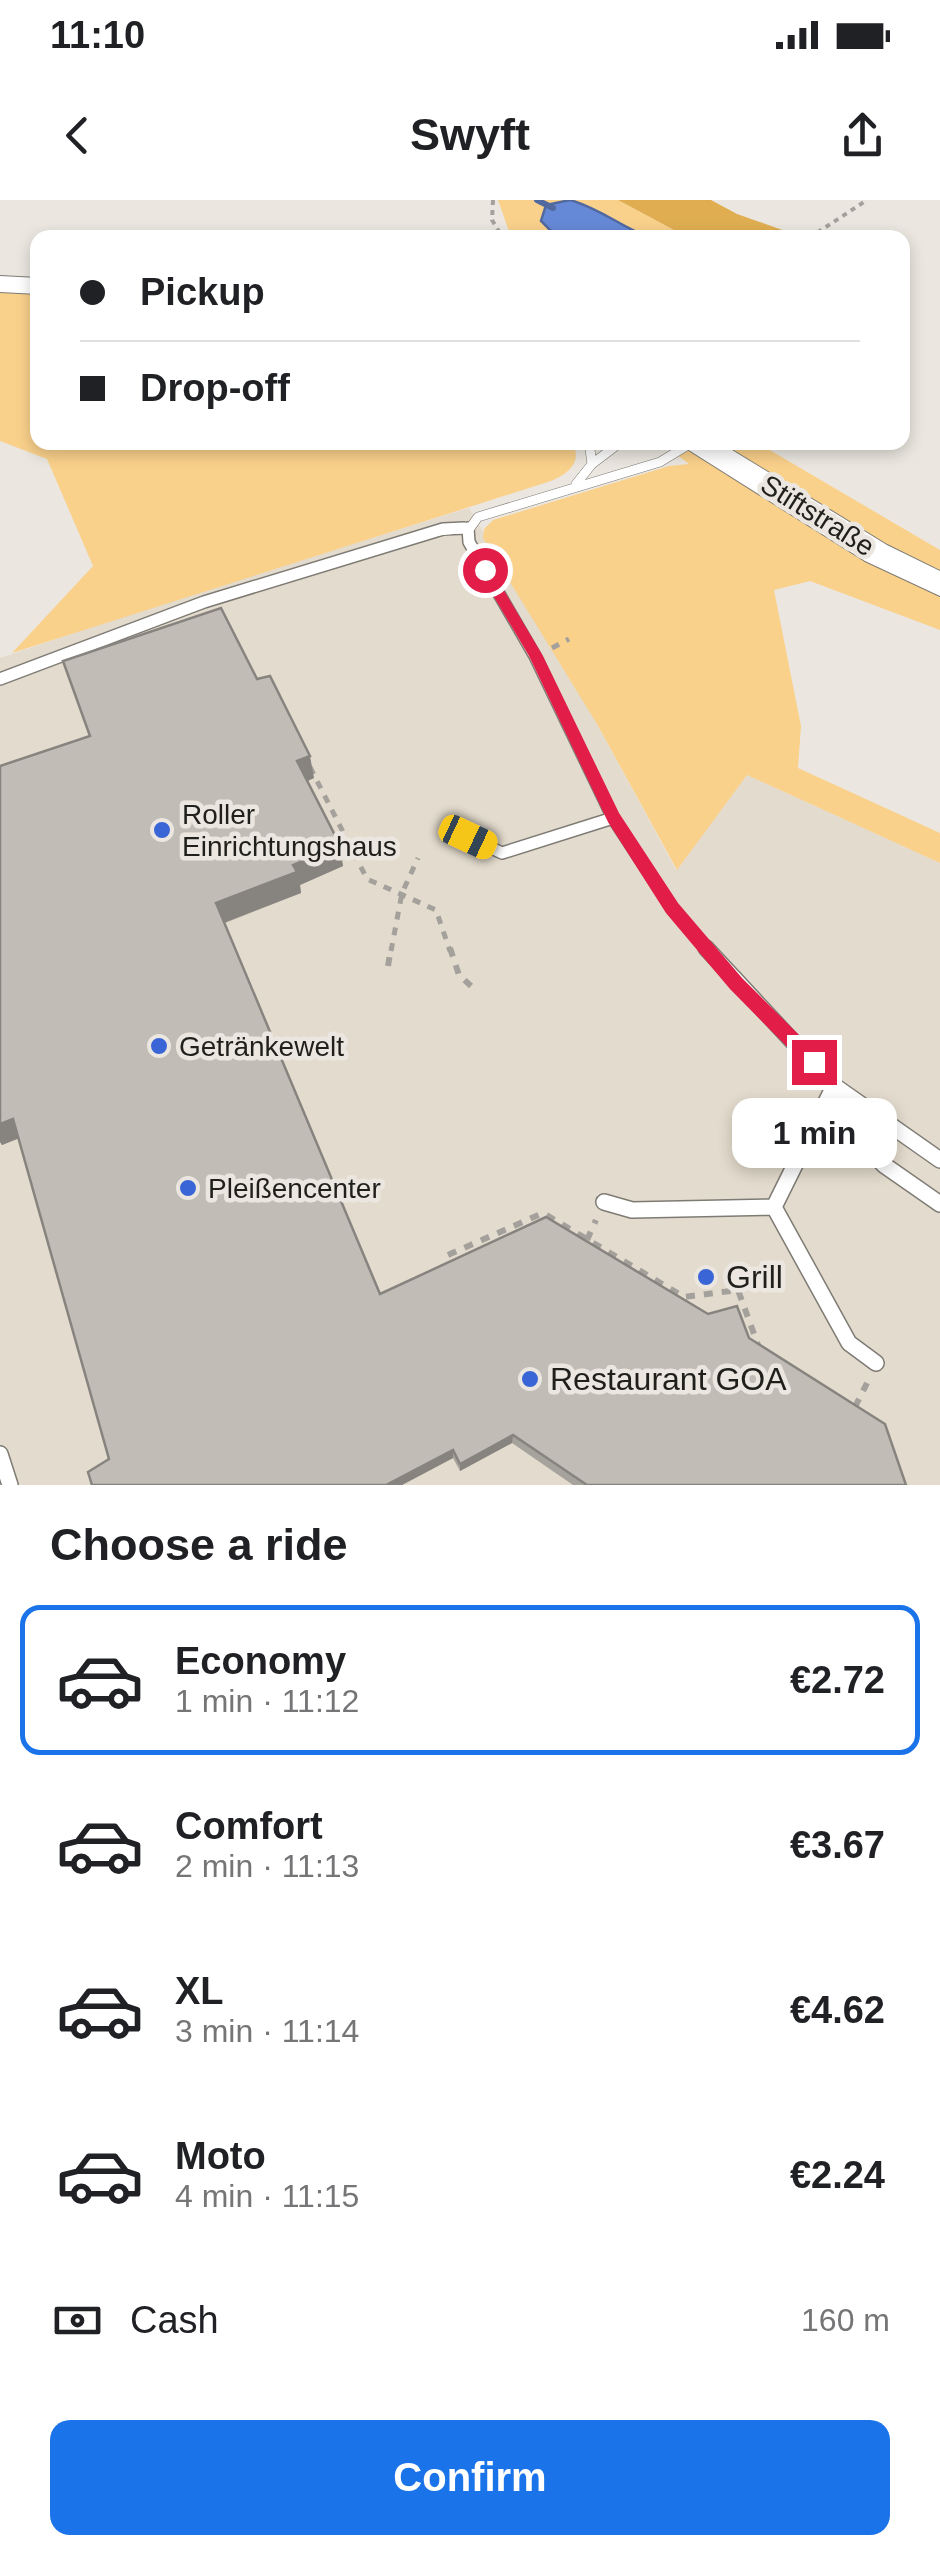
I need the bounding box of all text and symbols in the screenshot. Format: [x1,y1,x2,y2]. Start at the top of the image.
text: 11:10 [50,14,145,56]
icon: back [50,108,105,163]
icon: share [835,108,890,163]
text: Swyft [410,109,530,160]
text: Pickup [140,271,265,313]
text: Drop-off [140,367,290,409]
street label: Stiftstraße [755,468,880,562]
route start [463,548,508,593]
place label: Roller Einrichtungshaus [182,799,397,862]
car [434,811,502,863]
marker: Roller Einrichtungshaus [151,819,173,841]
place label: Getränkewelt [179,1031,344,1062]
marker: Getränkewelt [148,1035,170,1057]
route end [792,1040,837,1085]
callout: 1 min [732,1097,896,1167]
text: 1 min [773,1115,856,1151]
place label: Pleißencenter [208,1173,381,1204]
marker: Pleißencenter [177,1177,199,1199]
place label: Grill [726,1259,783,1295]
marker: Grill [695,1266,717,1288]
place label: Restaurant GOA [550,1361,787,1397]
marker: Restaurant GOA [519,1368,541,1390]
text: Choose a ride [50,1519,348,1570]
icon: car [55,1635,145,1725]
text: Economy [175,1640,346,1682]
text: €2.72 [790,1659,885,1701]
text: 1 min · 11:12 [175,1683,359,1719]
icon: car [55,1800,145,1890]
text: Comfort [175,1805,323,1847]
text: €3.67 [790,1824,885,1866]
text: 2 min · 11:13 [175,1848,359,1884]
icon: car [55,1965,145,2055]
text: XL [175,1970,224,2012]
text: €4.62 [790,1989,885,2031]
text: 3 min · 11:14 [175,2013,359,2049]
icon: car [55,2130,145,2220]
text: Moto [175,2135,266,2177]
text: €2.24 [790,2154,885,2196]
text: 4 min · 11:15 [175,2178,359,2214]
icon: cash [50,2293,105,2348]
text: Cash [130,2299,219,2341]
text: 160 m [801,2302,890,2338]
button: Confirm [50,2420,890,2535]

